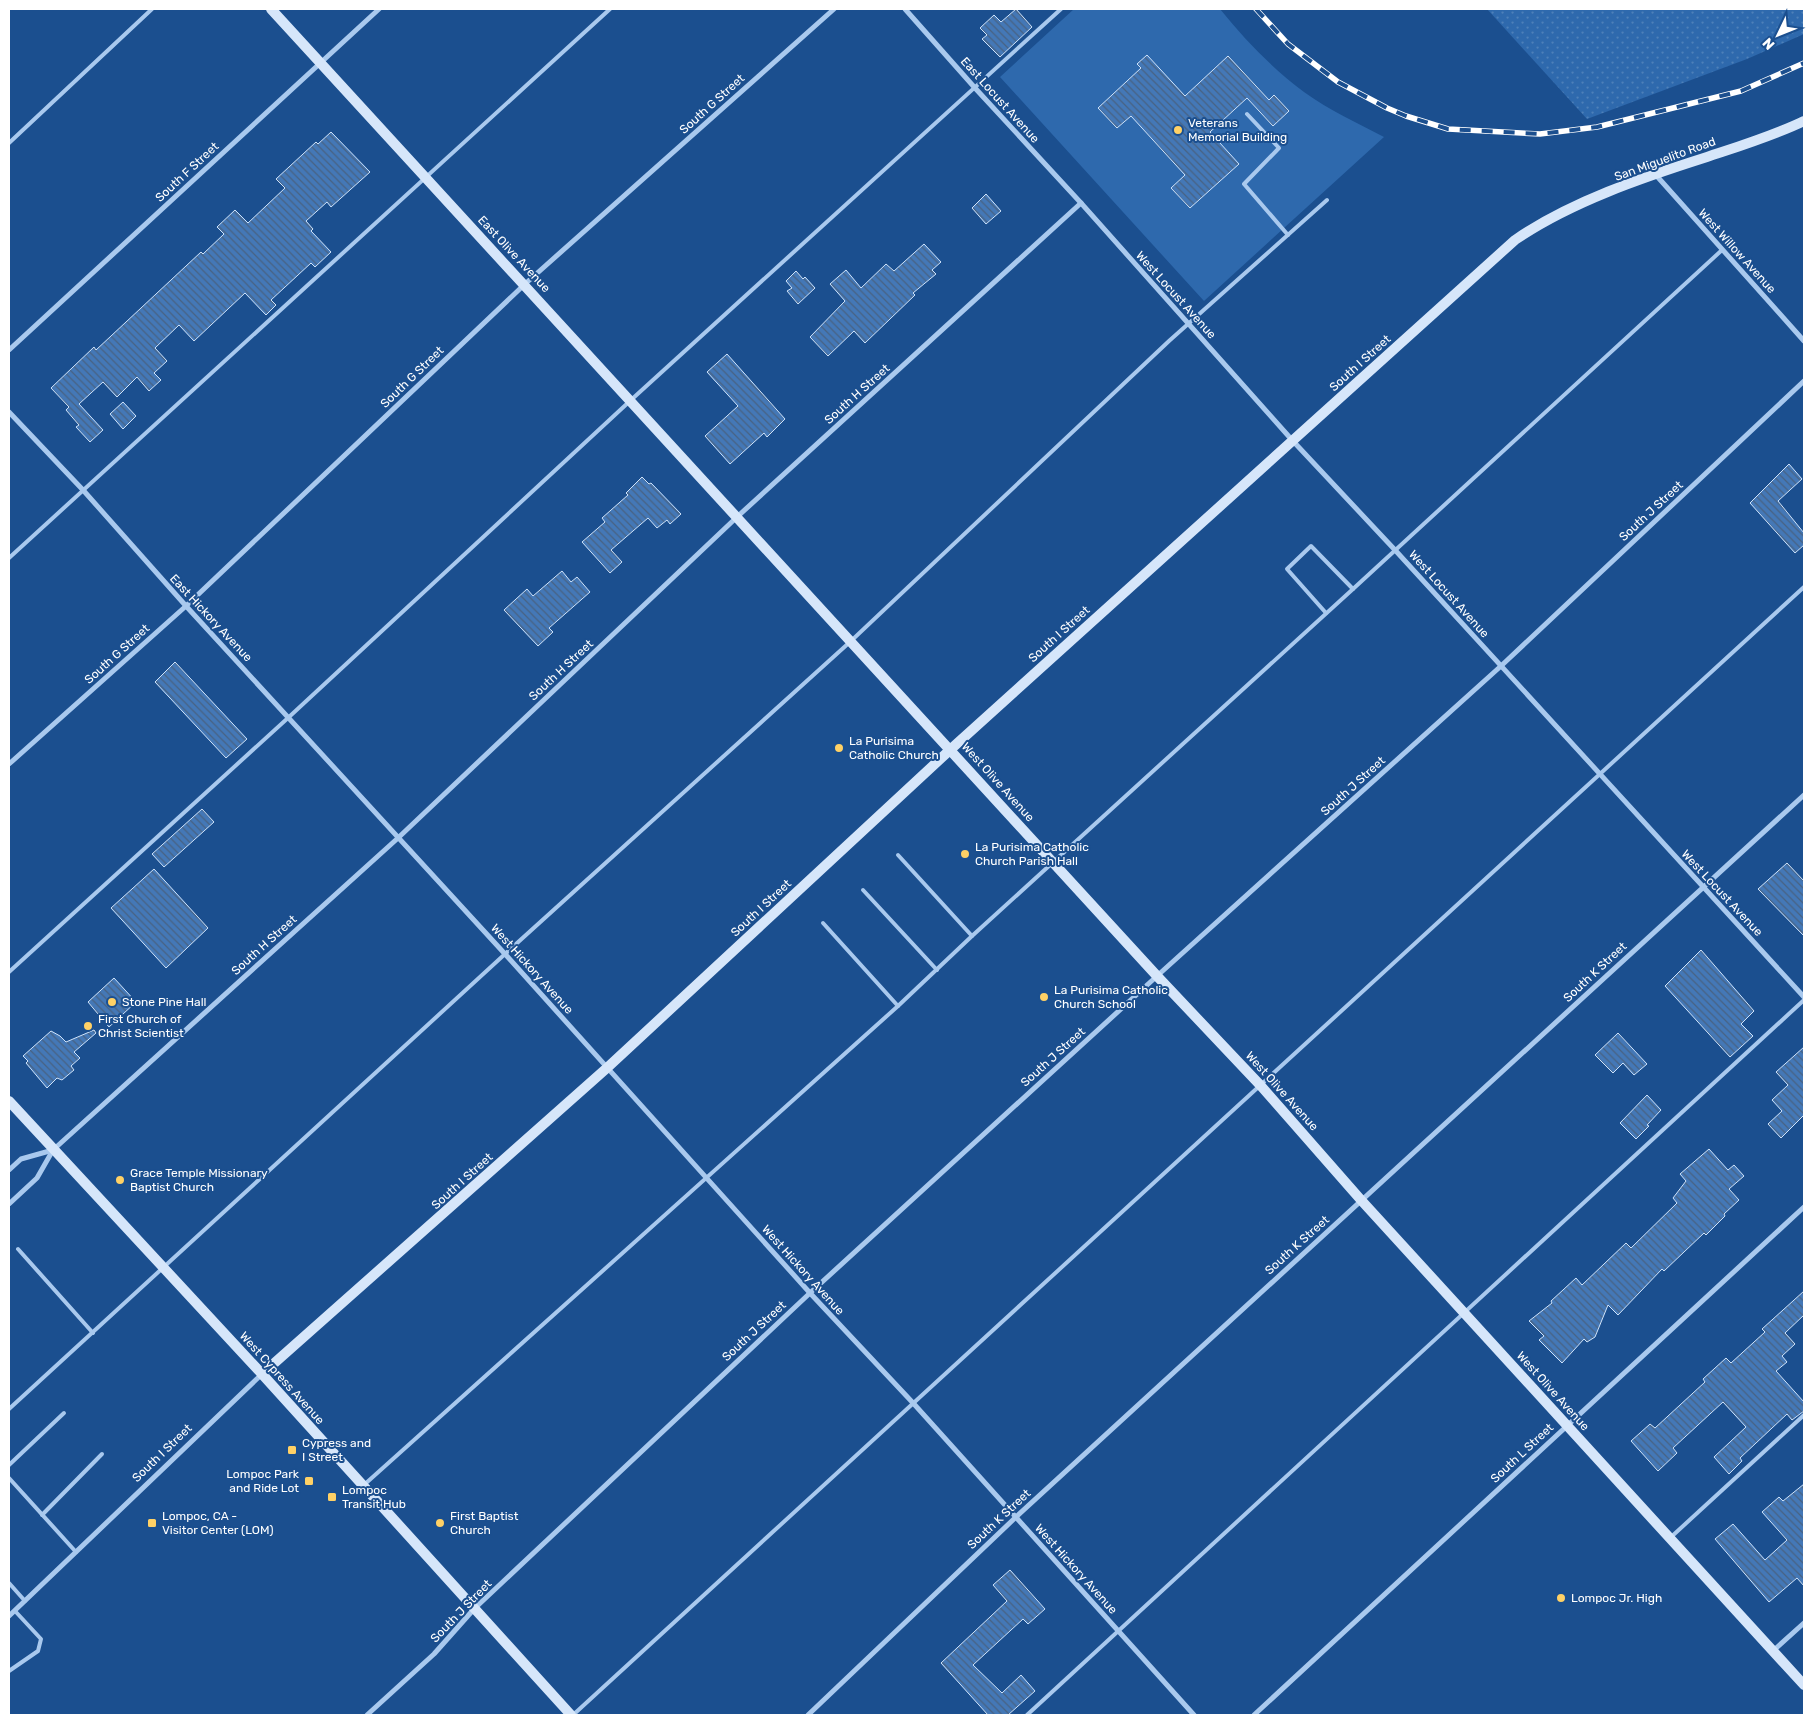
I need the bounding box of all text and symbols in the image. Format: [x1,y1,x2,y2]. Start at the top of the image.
north arrow [1753,10,1803,60]
text: N [1759,34,1779,53]
street label: East Locust Avenue [958,54,1042,146]
street label: South G Street [677,71,747,137]
place label: Veterans Memorial Building [1188,116,1287,144]
marker: Veterans Memorial Building [1172,124,1184,136]
street label: San Miguelito Road [1613,134,1717,184]
street label: South F Street [153,139,222,205]
street label: West Willow Avenue [1695,206,1779,296]
street label: East Olive Avenue [475,213,553,295]
street label: West Locust Avenue [1133,248,1219,342]
street label: South I Street [1327,332,1394,394]
street label: South G Street [378,343,447,411]
street label: South H Street [822,361,893,427]
street label: South J Street [1616,478,1686,544]
street label: West Locust Avenue [1406,547,1492,641]
street label: East Hickory Avenue [167,572,255,665]
street label: South I Street [1026,603,1093,665]
street label: South G Street [82,621,152,687]
street label: South H Street [526,636,596,703]
place label: La Purisima Catholic Church [849,734,939,762]
street label: West Olive Avenue [959,740,1037,825]
marker: La Purisima Catholic Church [833,742,845,754]
street label: South J Street [1318,753,1388,819]
place label: La Purisima Catholic Church Parish Hall [975,840,1089,868]
street label: West Locust Avenue [1678,847,1766,939]
marker: La Purisima Catholic Church Parish Hall [959,848,971,860]
street label: South I Street [728,876,794,940]
street label: South H Street [229,912,300,978]
street label: West Hickory Avenue [488,921,576,1017]
street label: South K Street [1561,939,1630,1005]
place label: La Purisima Catholic Church School [1054,983,1168,1011]
marker: La Purisima Catholic Church School [1038,991,1050,1003]
place label: Stone Pine Hall [122,995,207,1009]
marker: Stone Pine Hall [106,996,118,1008]
place label: First Church of Christ Scientist [98,1012,184,1040]
marker: First Church of Christ Scientist [82,1020,94,1032]
street label: South J Street [1018,1024,1088,1090]
street label: West Olive Avenue [1243,1049,1321,1134]
street label: South I Street [429,1150,496,1212]
place label: Grace Temple Missionary Baptist Church [130,1166,268,1194]
marker: Grace Temple Missionary Baptist Church [114,1174,126,1186]
street label: South K Street [1262,1212,1332,1277]
street label: West Hickory Avenue [759,1222,847,1318]
street label: South J Street [719,1298,789,1364]
street label: West Cypress Avenue [237,1329,327,1427]
street label: West Olive Avenue [1514,1349,1592,1434]
street label: South L Street [1488,1420,1556,1486]
street label: South I Street [129,1421,195,1485]
place label: Cypress and I Street [302,1436,371,1464]
marker: Cypress and I Street [286,1444,298,1456]
place label: Lompoc Park and Ride Lot [226,1467,300,1495]
marker: Lompoc Park and Ride Lot [303,1475,315,1487]
place label: Lompoc Transit Hub [342,1483,406,1511]
street label: South K Street [965,1486,1034,1552]
marker: Lompoc Transit Hub [326,1491,338,1503]
place label: Lompoc, CA - Visitor Center (LOM) [162,1509,274,1537]
place label: First Baptist Church [450,1509,519,1537]
marker: Lompoc, CA - Visitor Center (LOM) [146,1517,158,1529]
marker: First Baptist Church [434,1517,446,1529]
street label: West Hickory Avenue [1032,1521,1120,1617]
street label: South J Street [428,1577,495,1645]
place label: Lompoc Jr. High [1571,1591,1662,1605]
marker: Lompoc Jr. High [1555,1592,1567,1604]

